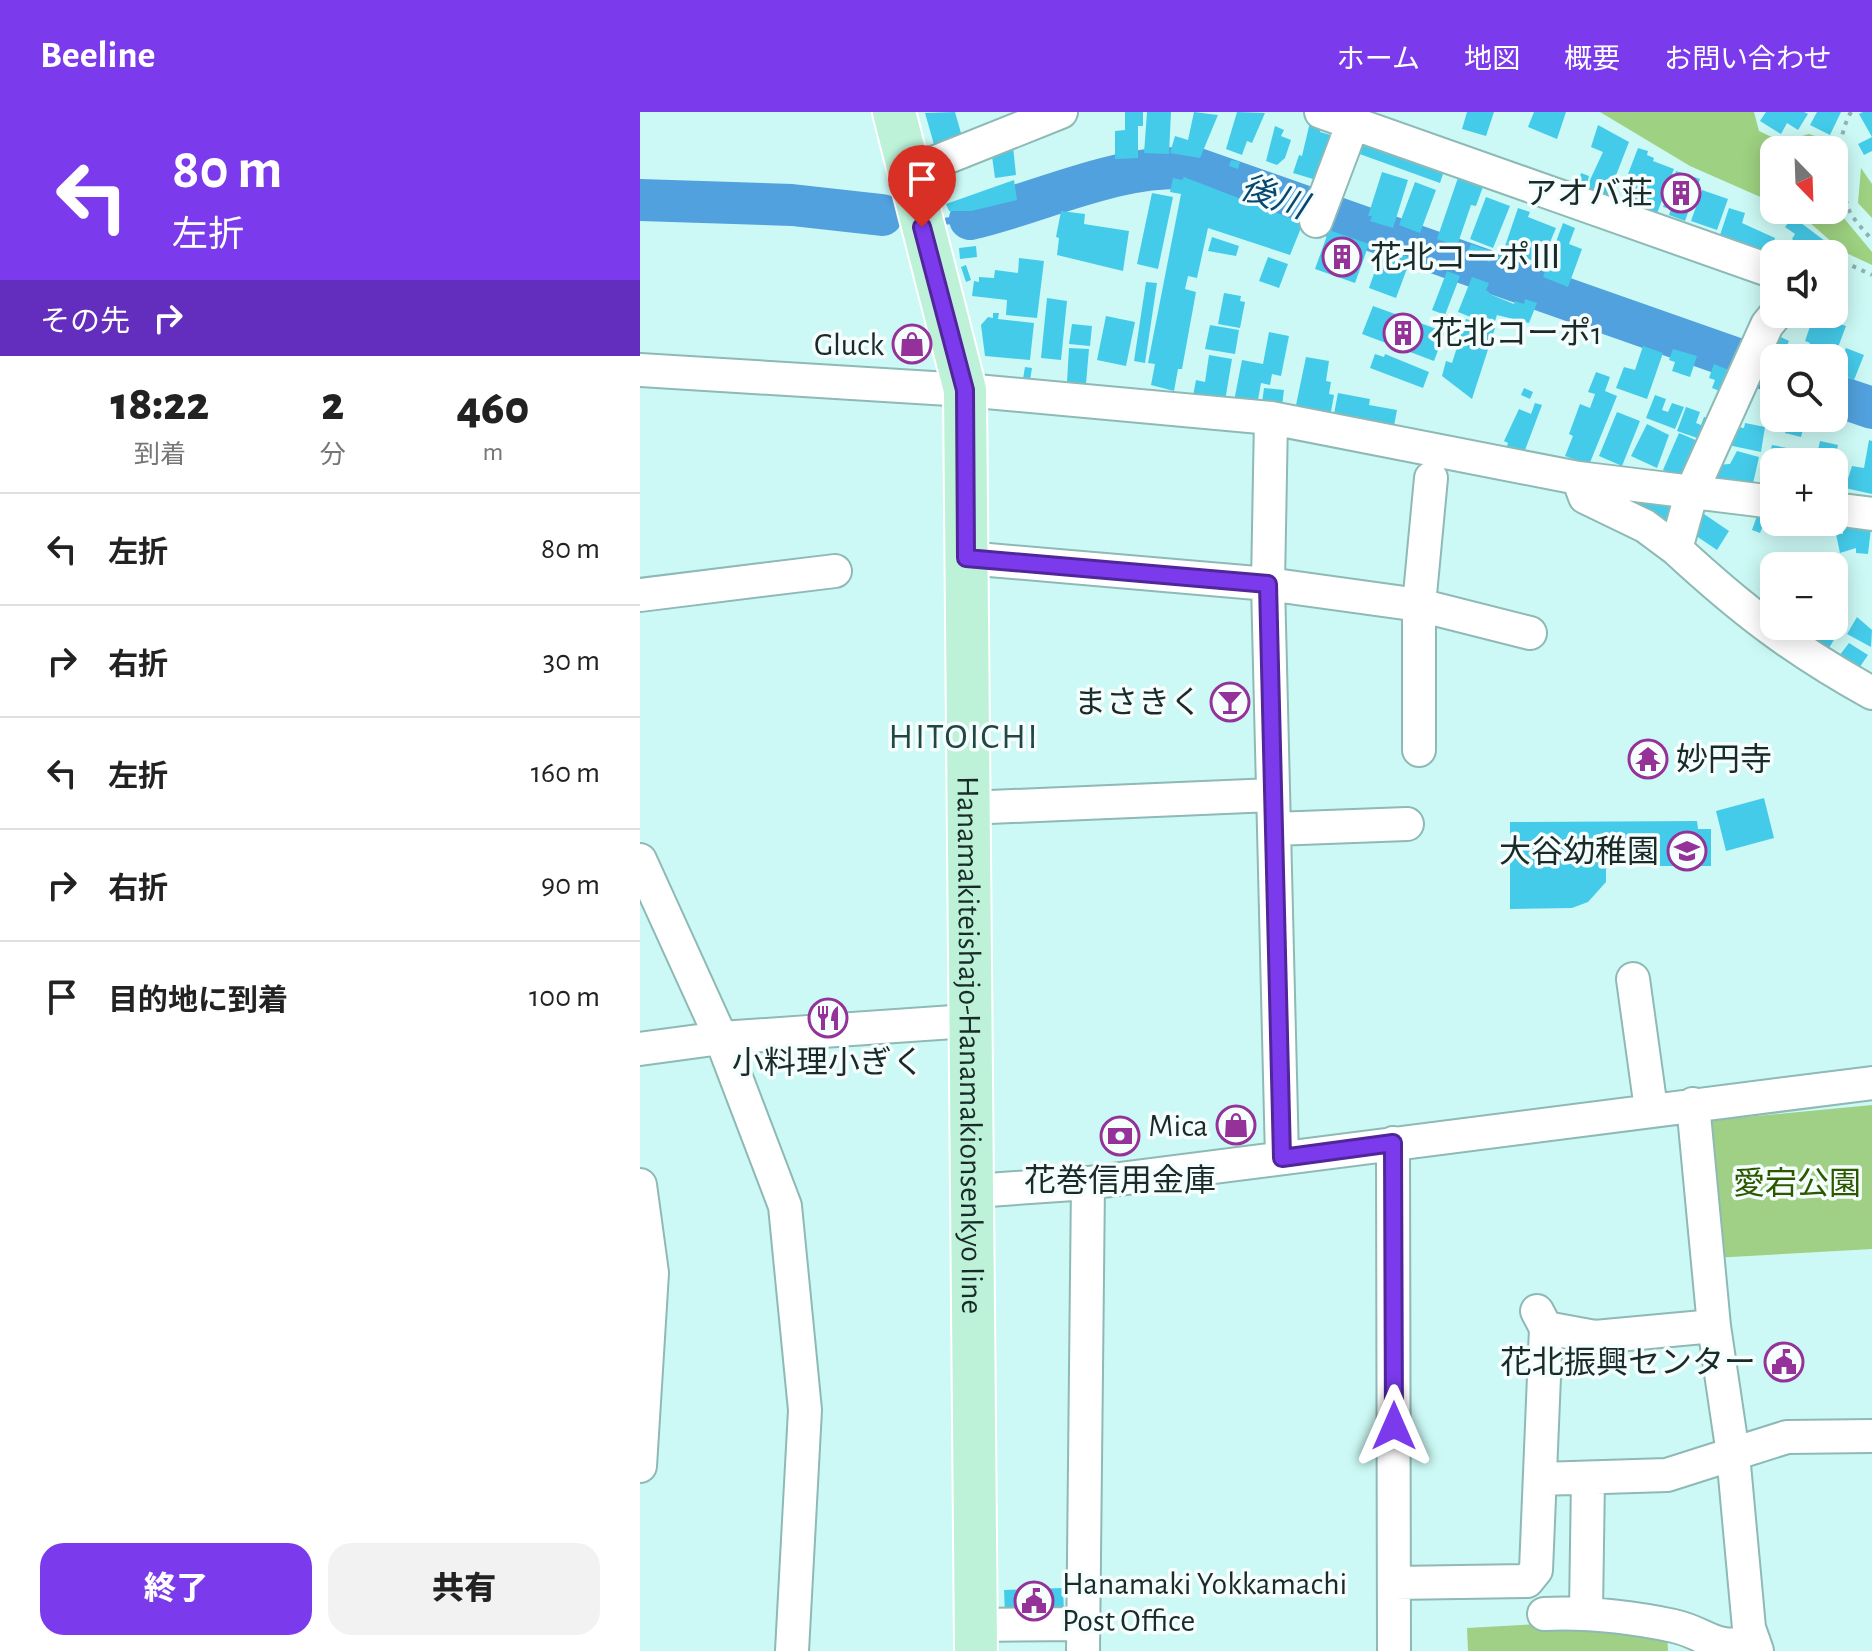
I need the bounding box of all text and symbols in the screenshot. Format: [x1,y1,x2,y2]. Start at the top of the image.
text: Beeline [40,37,155,75]
text: ホーム [1337,46,1420,74]
text: 地図 [1464,46,1520,74]
text: 概要 [1564,46,1620,74]
text: お問い合わせ [1664,46,1832,74]
north arrow [1760,136,1848,224]
map controls [1760,136,1848,640]
text: 80 m [172,142,282,198]
icon: left [40,144,144,248]
pin [888,145,956,227]
icon: arrive [900,157,944,201]
water label: 後川 [1236,169,1315,226]
building icon: アオバ荘 [1660,172,1702,214]
place label: アオバ荘 [1525,177,1653,210]
text: 左折 [172,217,244,253]
building icon: 花北コーポⅢ [1321,236,1363,278]
place label: 花北コーポⅢ [1370,240,1562,274]
button: sound [1760,240,1848,328]
icon: right [146,296,190,340]
text: その先 [40,307,130,337]
building icon: 花北コーポ1 [1382,312,1424,354]
place label: 花北コーポ1 [1431,316,1602,350]
shop icon: Gluck [891,323,933,365]
place label: Gluck [814,329,884,361]
button: search [1760,344,1848,432]
text: 18:22 [111,381,209,429]
text: 2 [321,381,344,429]
text: 460 [456,385,529,433]
text: m [483,439,503,465]
text: 到着 [134,442,186,468]
text: 分 [320,442,346,468]
button: + [1760,448,1848,536]
icon: left [40,527,84,571]
text: 80 m [541,534,600,564]
text: 左折 [108,538,168,568]
button: − [1760,552,1848,640]
icon: right [40,639,84,683]
text: 30 m [543,646,600,676]
text: 右折 [108,650,168,680]
bar icon: まさきく [1209,681,1251,723]
place label: まさきく [1074,687,1202,719]
district label: HITOICHI [889,719,1039,755]
temple icon: 妙円寺 [1627,738,1669,780]
place label: 妙円寺 [1676,743,1772,776]
icon: left [40,751,84,795]
text: 160 m [531,758,600,788]
text: 左折 [108,762,168,792]
street label: Hanamakiteishajo-Hanamakionsenkyo line [951,776,988,1314]
school or university icon: 大谷幼稚園 [1666,830,1708,872]
place label: 大谷幼稚園 [1499,835,1659,868]
icon: right [40,863,84,907]
text: 90 m [541,870,600,900]
text: 右折 [108,874,168,904]
icon: arrive [40,975,84,1019]
text: 100 m [529,982,600,1012]
text: 目的地に到着 [108,986,288,1016]
restaurant icon: 小料理小ぎく [807,997,849,1039]
place label: 小料理小ぎく [732,1046,924,1079]
shop icon: Mica [1215,1104,1257,1146]
place label: Mica [1148,1110,1208,1142]
bank icon: 花巻信用金庫 [1099,1115,1141,1157]
place label: 花巻信用金庫 [1024,1163,1216,1197]
park label: 愛宕公園 [1733,1167,1861,1200]
public building icon: 花北振興センター [1763,1341,1805,1383]
place label: 花北振興センター [1500,1346,1756,1379]
position arrow [1352,1384,1436,1468]
button: 終了 [40,1543,312,1635]
button: 共有 [328,1543,600,1635]
place label: Hanamaki Yokkamachi Post Office [1062,1568,1347,1637]
public building icon: Hanamaki Yokkamachi Post Office [1013,1580,1055,1622]

